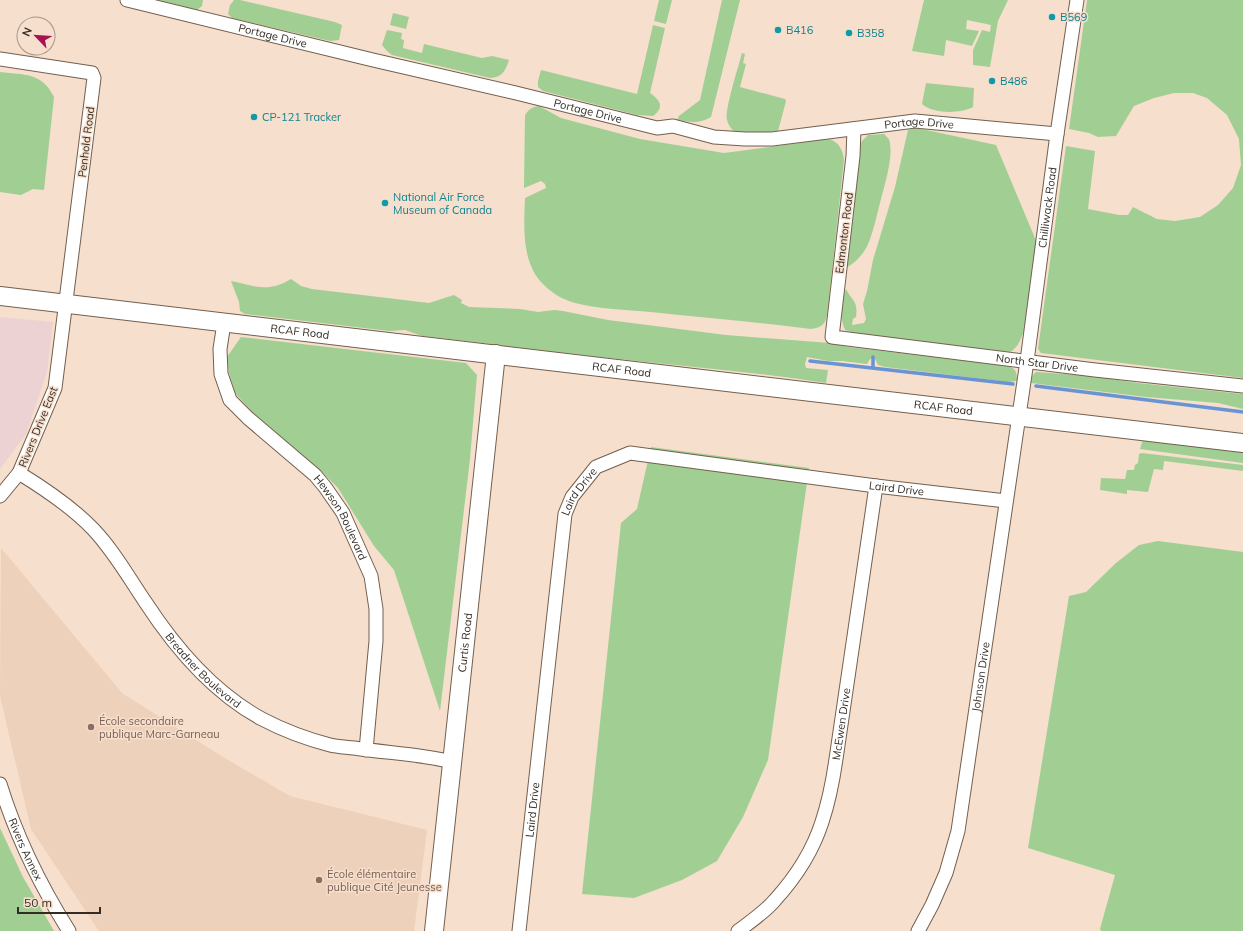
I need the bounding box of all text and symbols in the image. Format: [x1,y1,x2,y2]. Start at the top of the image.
place label: B569 [1060,10,1087,24]
marker: B569 [1047,12,1057,22]
north arrow [16,16,56,56]
street label: Portage Drive [237,20,308,51]
place label: B416 [786,23,814,37]
text: N [19,25,35,38]
marker: B416 [773,25,783,35]
place label: B358 [857,26,885,40]
marker: B358 [844,28,854,38]
place label: B486 [1000,74,1028,88]
marker: B486 [987,76,997,86]
street label: Portage Drive [552,96,624,126]
street label: Penhold Road [75,106,97,178]
place label: CP-121 Tracker [262,110,341,124]
marker: CP-121 Tracker [249,112,259,122]
street label: Portage Drive [883,114,955,132]
street label: Chilliwack Road [1035,166,1060,249]
place label: National Air Force Museum of Canada [393,190,492,217]
street label: Edmonton Road [832,192,856,274]
marker: National Air Force Museum of Canada [380,198,390,208]
street label: RCAF Road [270,321,330,342]
street label: North Star Drive [995,351,1079,375]
street label: RCAF Road [592,359,652,380]
street label: Rivers Drive East [15,384,61,469]
street label: RCAF Road [913,397,974,418]
street label: Laird Drive [558,465,600,518]
street label: Hewson Boulevard [311,472,370,562]
street label: Laird Drive [868,478,925,498]
street label: Curtis Road [455,612,475,673]
street label: Breadner Boulevard [162,630,244,711]
street label: Johnson Drive [969,641,993,713]
street label: McEwen Drive [829,687,853,761]
place label: École secondaire publique Marc-Garneau [99,714,220,741]
marker: École secondaire publique Marc-Garneau [86,722,96,732]
street label: Laird Drive [522,781,542,838]
street label: Rivers Annex [5,816,46,883]
place label: École élémentaire publique Cité Jeunesse [327,867,442,894]
marker: École élémentaire publique Cité Jeunesse [314,875,324,885]
scale bar [18,889,100,915]
text: 50 m [24,895,52,910]

